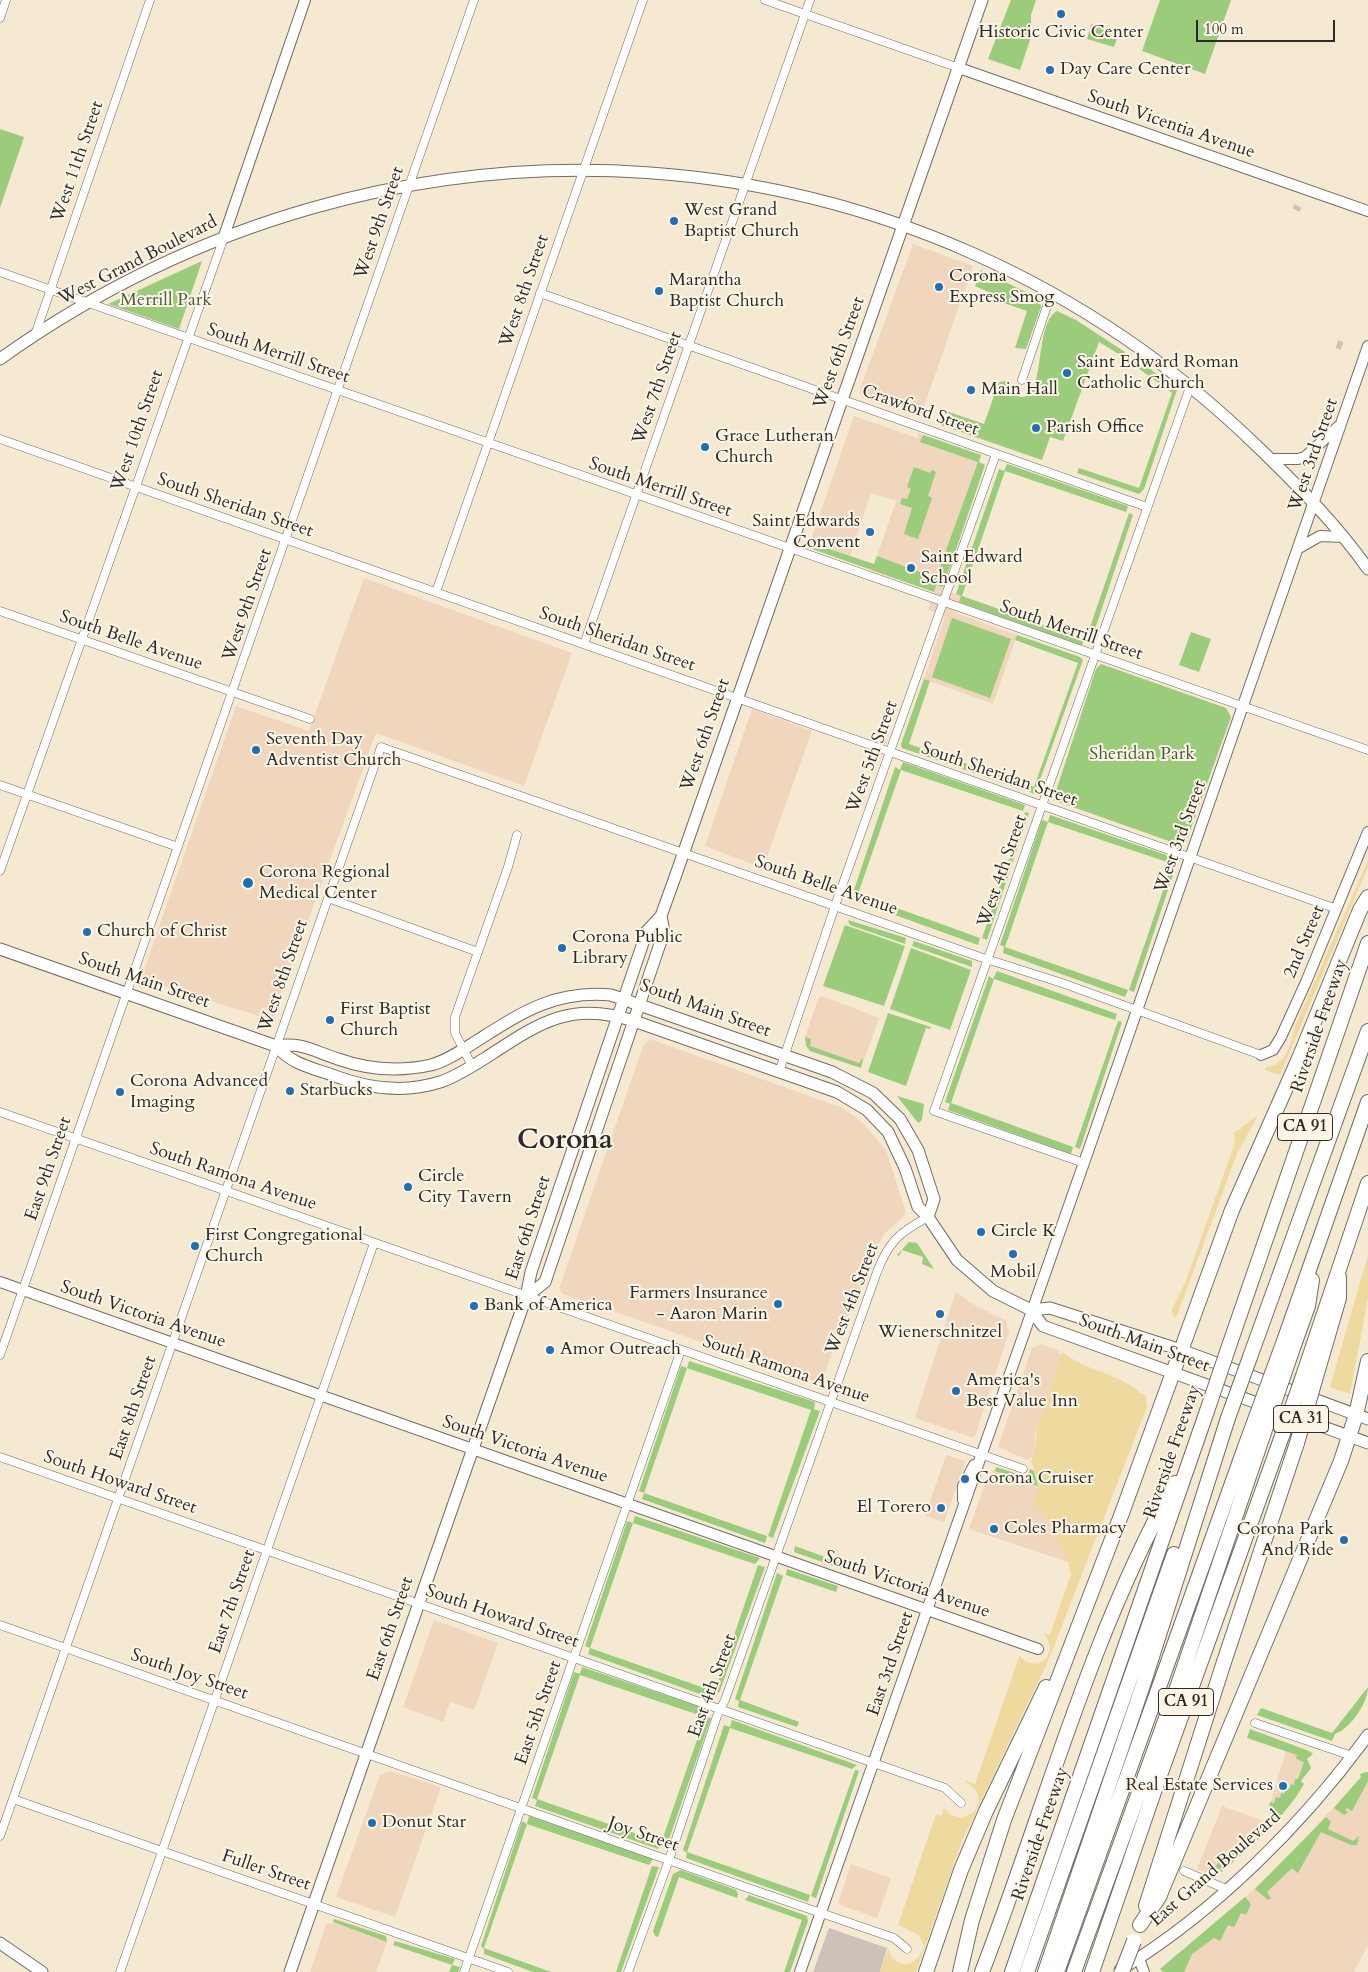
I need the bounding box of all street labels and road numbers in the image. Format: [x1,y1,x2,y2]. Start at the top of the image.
street label: South Vicentia Avenue [1084,86,1258,164]
street label: West 11th Street [47,99,109,225]
street label: West 9th Street [351,164,409,282]
street label: West Grand Boulevard [55,212,221,310]
street label: West 8th Street [496,232,554,350]
street label: West 6th Street [810,294,870,412]
street label: South Merrill Street [204,319,352,389]
street label: West 7th Street [629,329,687,447]
street label: West 10th Street [107,368,169,494]
street label: Crawford Street [859,381,981,441]
street label: West 3rd Street [1285,396,1343,514]
street label: South Merrill Street [586,453,734,523]
street label: South Sheridan Street [154,469,316,543]
street label: West 9th Street [219,546,277,664]
street label: South Merrill Street [997,596,1145,666]
street label: South Sheridan Street [536,603,698,677]
street label: South Belle Avenue [57,606,205,676]
street label: West 6th Street [677,676,735,794]
street label: West 5th Street [843,698,903,816]
street label: South Sheridan Street [918,738,1080,812]
street label: West 3rd Street [1151,778,1211,896]
street label: West 4th Street [974,812,1032,930]
street label: South Belle Avenue [752,851,900,921]
street label: 2nd Street [1280,902,1330,982]
street label: West 8th Street [255,917,313,1035]
street label: South Main Street [76,948,212,1014]
street label: Riverside Freeway [1287,956,1353,1096]
street label: South Main Street [637,975,773,1043]
street label: East 9th Street [21,1114,77,1224]
road number: CA 91 [1278,1114,1332,1140]
street label: South Ramona Avenue [147,1138,319,1216]
street label: East 6th Street [502,1173,556,1283]
street label: West 4th Street [822,1240,884,1358]
street label: South Victoria Avenue [57,1277,229,1353]
street label: South Main Street [1076,1310,1212,1378]
street label: South Ramona Avenue [700,1331,872,1409]
street label: East 8th Street [106,1353,162,1463]
street label: Riverside Freeway [1140,1382,1206,1522]
road number: CA 31 [1274,1406,1328,1432]
street label: South Victoria Avenue [439,1412,611,1488]
street label: South Howard Street [41,1447,199,1519]
street label: East 7th Street [205,1547,261,1657]
street label: South Victoria Avenue [821,1547,993,1623]
street label: East 6th Street [363,1574,419,1684]
street label: South Howard Street [423,1581,581,1653]
street label: East 3rd Street [863,1609,919,1719]
street label: East 4th Street [684,1631,742,1741]
street label: South Joy Street [128,1645,250,1705]
street label: East 5th Street [511,1658,567,1768]
road number: CA 91 [1158,1688,1214,1715]
street label: Riverside Freeway [1008,1764,1074,1904]
street label: East Grand Boulevard [1146,1806,1286,1932]
street label: Joy Street [605,1813,681,1857]
street label: Fuller Street [219,1846,313,1896]

